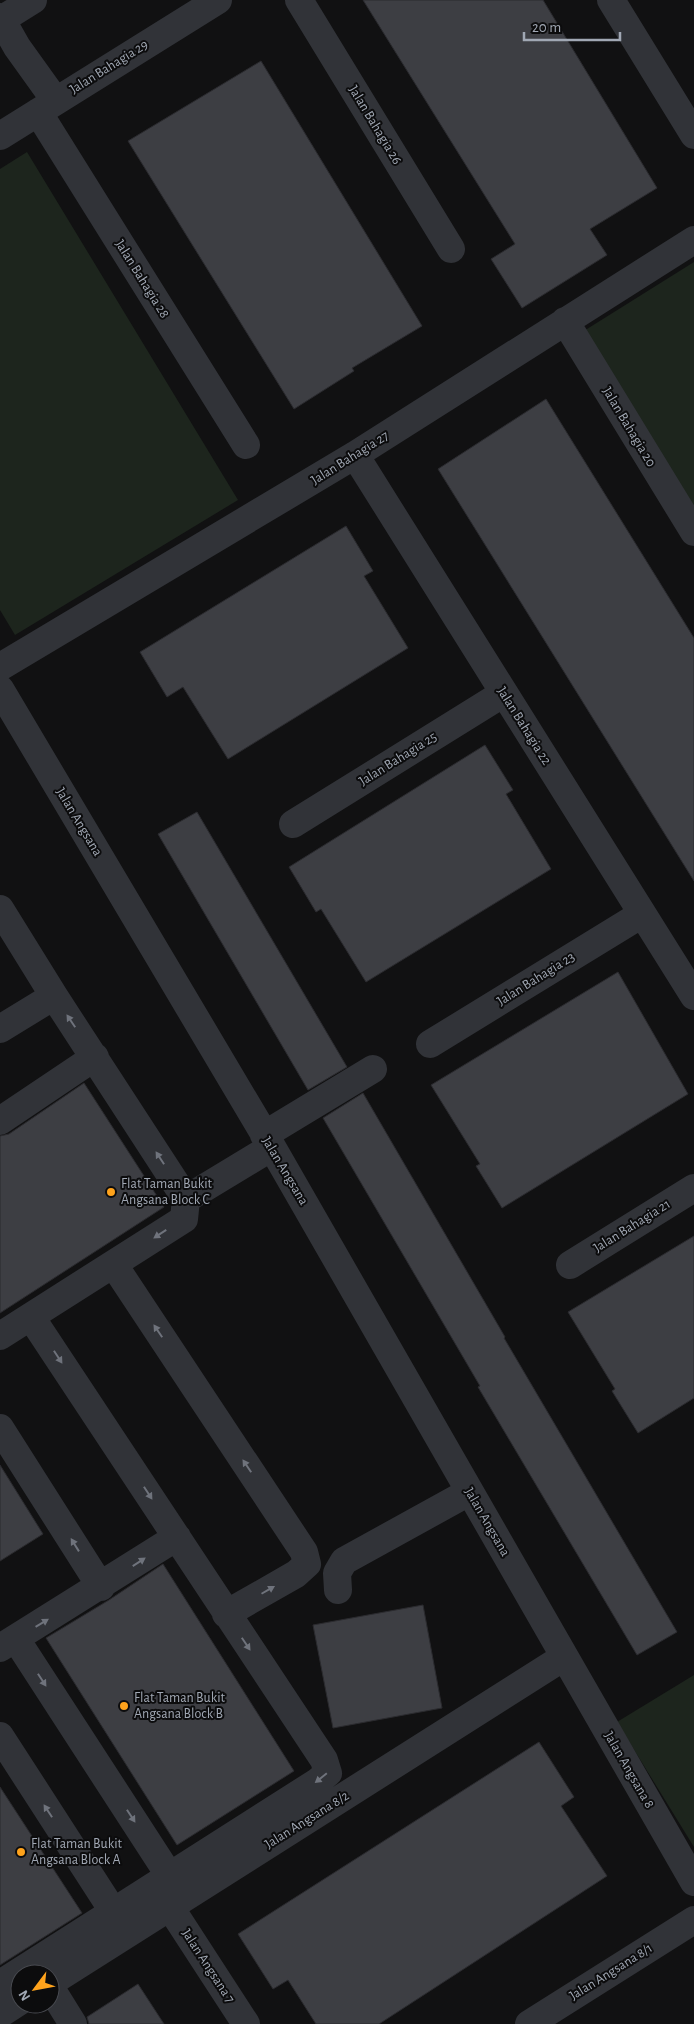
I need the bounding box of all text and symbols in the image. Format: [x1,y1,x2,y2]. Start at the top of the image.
scale bar [524,10,620,42]
text: 20 m [532,20,561,35]
street label: Jalan Bahagia 29 [67,37,151,97]
street label: Jalan Bahagia 26 [346,83,404,167]
street label: Jalan Bahagia 28 [112,237,172,321]
street label: Jalan Bahagia 20 [600,385,658,469]
street label: Jalan Bahagia 27 [309,428,391,487]
street label: Jalan Bahagia 22 [494,684,554,768]
street label: Jalan Bahagia 25 [357,729,439,788]
street label: Jalan Angsana [53,785,105,859]
street label: Jalan Bahagia 23 [495,949,578,1008]
one-way arrow [66,1015,76,1028]
street label: Jalan Angsana [259,1134,311,1208]
one-way arrow [155,1151,164,1164]
place label: Flat Taman Bukit Angsana Block C [121,1177,213,1207]
marker: Flat Taman Bukit Angsana Block C [105,1186,117,1198]
street label: Jalan Bahagia 21 [591,1197,673,1255]
one-way arrow [153,1230,167,1239]
one-way arrow [153,1324,162,1337]
one-way arrow [53,1351,63,1364]
one-way arrow [243,1459,252,1473]
street label: Jalan Angsana [462,1485,513,1559]
one-way arrow [143,1486,152,1500]
one-way arrow [70,1539,80,1552]
one-way arrow [132,1557,146,1567]
one-way arrow [262,1585,275,1594]
one-way arrow [35,1618,48,1627]
one-way arrow [241,1637,251,1650]
one-way arrow [37,1673,47,1686]
place label: Flat Taman Bukit Angsana Block B [134,1691,226,1721]
marker: Flat Taman Bukit Angsana Block B [118,1700,130,1712]
street label: Jalan Angsana 8 [601,1729,657,1811]
one-way arrow [315,1773,328,1784]
street label: Jalan Angsana 8/2 [262,1789,352,1851]
one-way arrow [44,1805,53,1818]
one-way arrow [126,1809,135,1823]
place label: Flat Taman Bukit Angsana Block A [31,1837,123,1867]
marker: Flat Taman Bukit Angsana Block A [15,1846,27,1858]
street label: Jalan Angsana 7 [179,1926,237,2006]
street label: Jalan Angsana 8/1 [567,1941,655,2003]
north arrow [10,1964,60,2014]
text: N [16,1988,33,2003]

